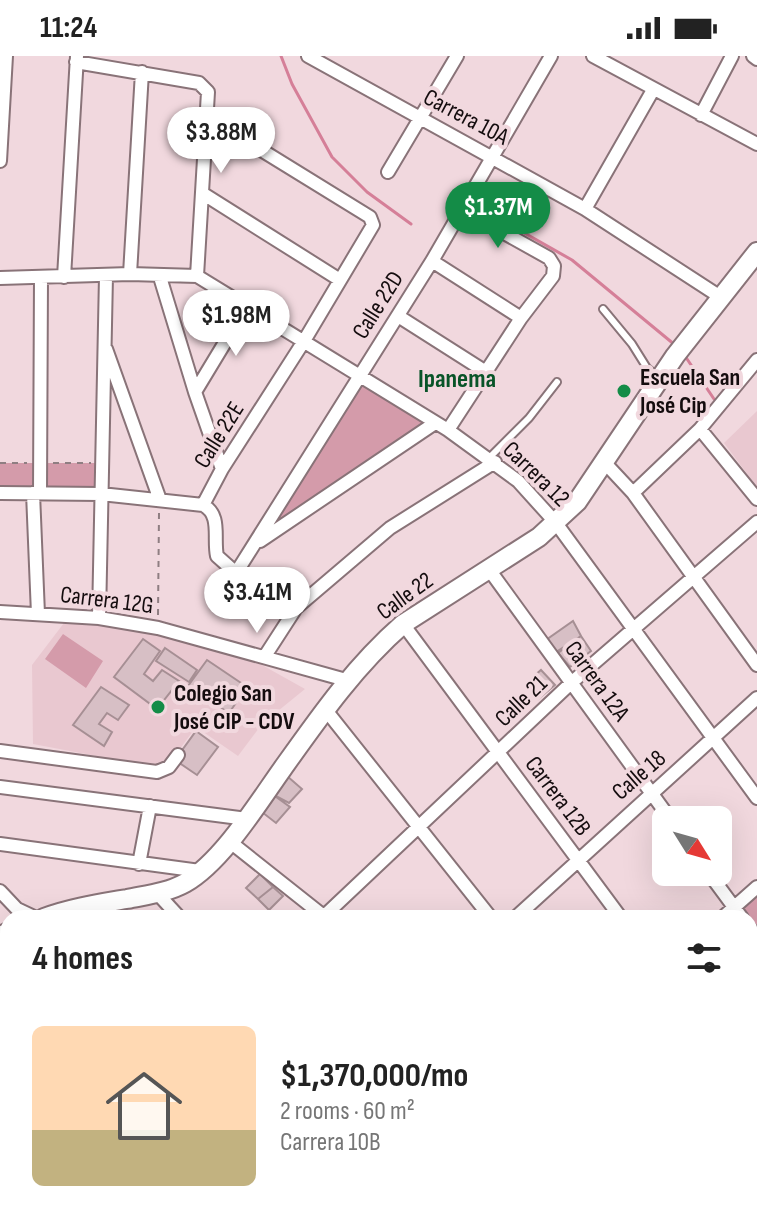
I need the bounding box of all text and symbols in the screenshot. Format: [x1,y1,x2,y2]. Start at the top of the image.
text: 11:24 [40,10,97,46]
street label: Carrera 10A [418,83,514,152]
pin: $3.88M [156,107,286,175]
text: $3.88M [185,117,257,148]
pin: $1.37M [433,182,563,250]
text: $1.37M [463,192,533,223]
street label: Calle 22D [346,266,410,344]
pin: $1.98M [171,290,301,358]
text: $1.98M [201,300,271,331]
place label: Escuela San José Cip [639,363,740,420]
district label: Ipanema [418,364,496,395]
marker: Escuela San José Cip [615,382,633,400]
street label: Calle 22E [187,397,251,473]
street label: Carrera 12 [497,435,575,513]
street label: Calle 22 [371,566,439,626]
pin: $3.41M [192,567,322,635]
text: $3.41M [222,577,292,608]
street label: Carrera 12G [59,580,155,620]
street label: Carrera 12A [558,635,636,727]
street label: Calle 21 [489,669,554,733]
place label: Colegio San José CIP - CDV [173,679,295,736]
marker: Colegio San José CIP - CDV [149,698,167,716]
street label: Calle 18 [606,744,672,806]
street label: Carrera 12B [519,750,597,842]
north arrow [652,806,732,886]
map controls [652,806,732,886]
icon: filters [682,936,726,980]
text: 4 homes [32,938,133,979]
text: $1,370,000/mo [280,1055,468,1096]
icon: home [96,1058,192,1154]
text: 2 rooms · 60 m² [280,1096,415,1127]
text: Carrera 10B [280,1127,381,1158]

